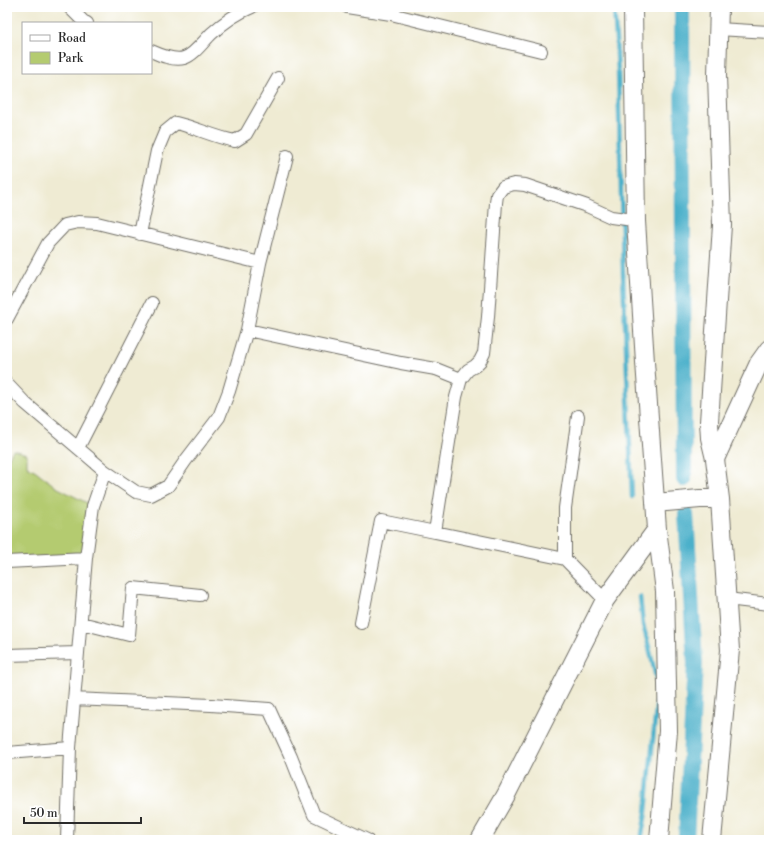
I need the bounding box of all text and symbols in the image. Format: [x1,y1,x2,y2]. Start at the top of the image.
legend [22,22,152,74]
text: Road [58,31,86,46]
text: Park [58,51,84,66]
scale bar [24,799,141,825]
text: 50 m [30,806,58,821]

